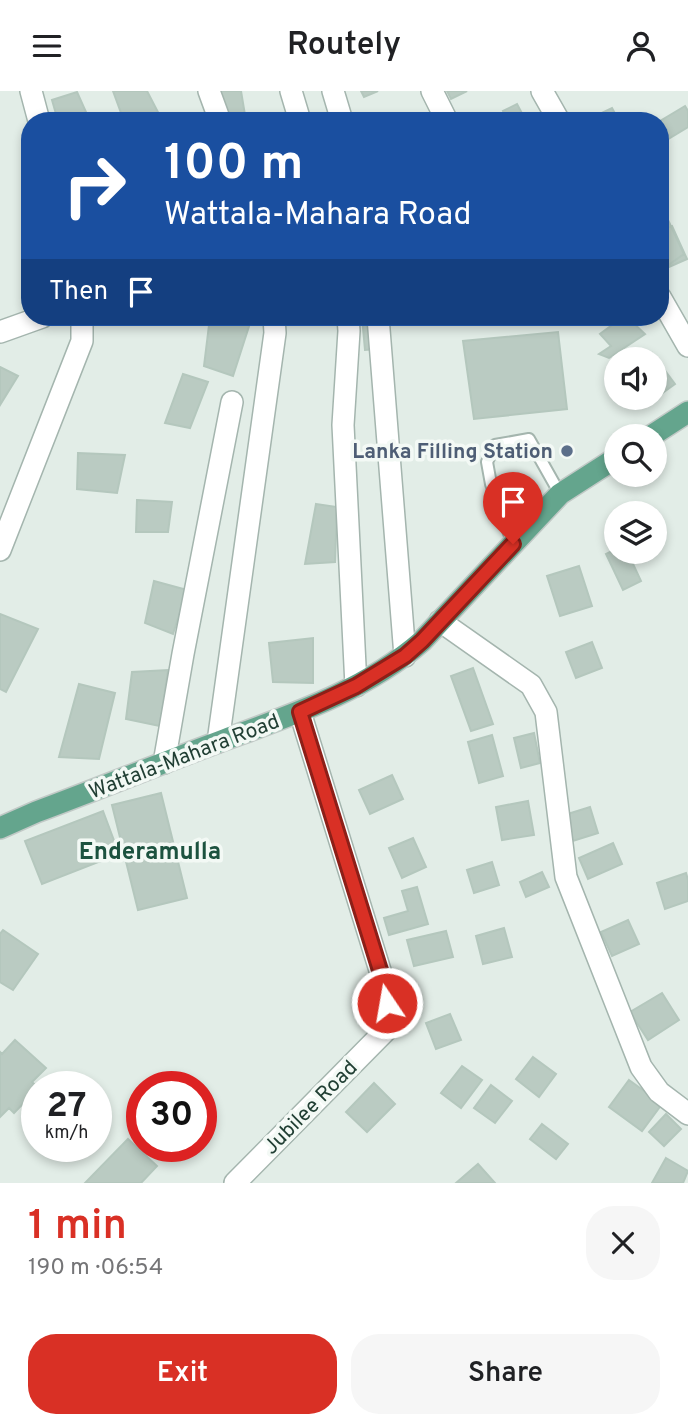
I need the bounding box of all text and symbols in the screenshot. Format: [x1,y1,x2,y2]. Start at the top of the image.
text: Routely [287,26,401,66]
icon: menu [28,27,66,65]
icon: person [622,27,660,65]
text: 100 m [164,135,303,197]
icon: right [49,140,140,231]
text: Wattala-Mahara Road [164,196,472,236]
icon: arrive [122,273,160,311]
text: Then [49,276,108,309]
map controls [604,347,667,564]
button: sound [604,347,667,410]
button: search [604,424,667,487]
place label: Lanka Filling Station [352,439,553,466]
marker: Lanka Filling Station [559,443,575,459]
pin [483,472,543,544]
icon: arrive [494,483,532,521]
button: layers [604,501,667,564]
street label: Wattala-Mahara Road [85,709,284,806]
district label: Enderamulla [79,838,221,868]
position arrow [350,966,424,1040]
street label: Jubilee Road [258,1055,364,1161]
speed limit sign: 30 [126,1071,217,1162]
text: 27 [47,1085,86,1129]
text: km/h [45,1122,88,1145]
text: 1 min [28,1201,127,1254]
button: close [586,1206,660,1280]
text: 190 m · 06:54 [28,1254,163,1283]
button: Exit [28,1334,337,1414]
button: Share [351,1334,660,1414]

